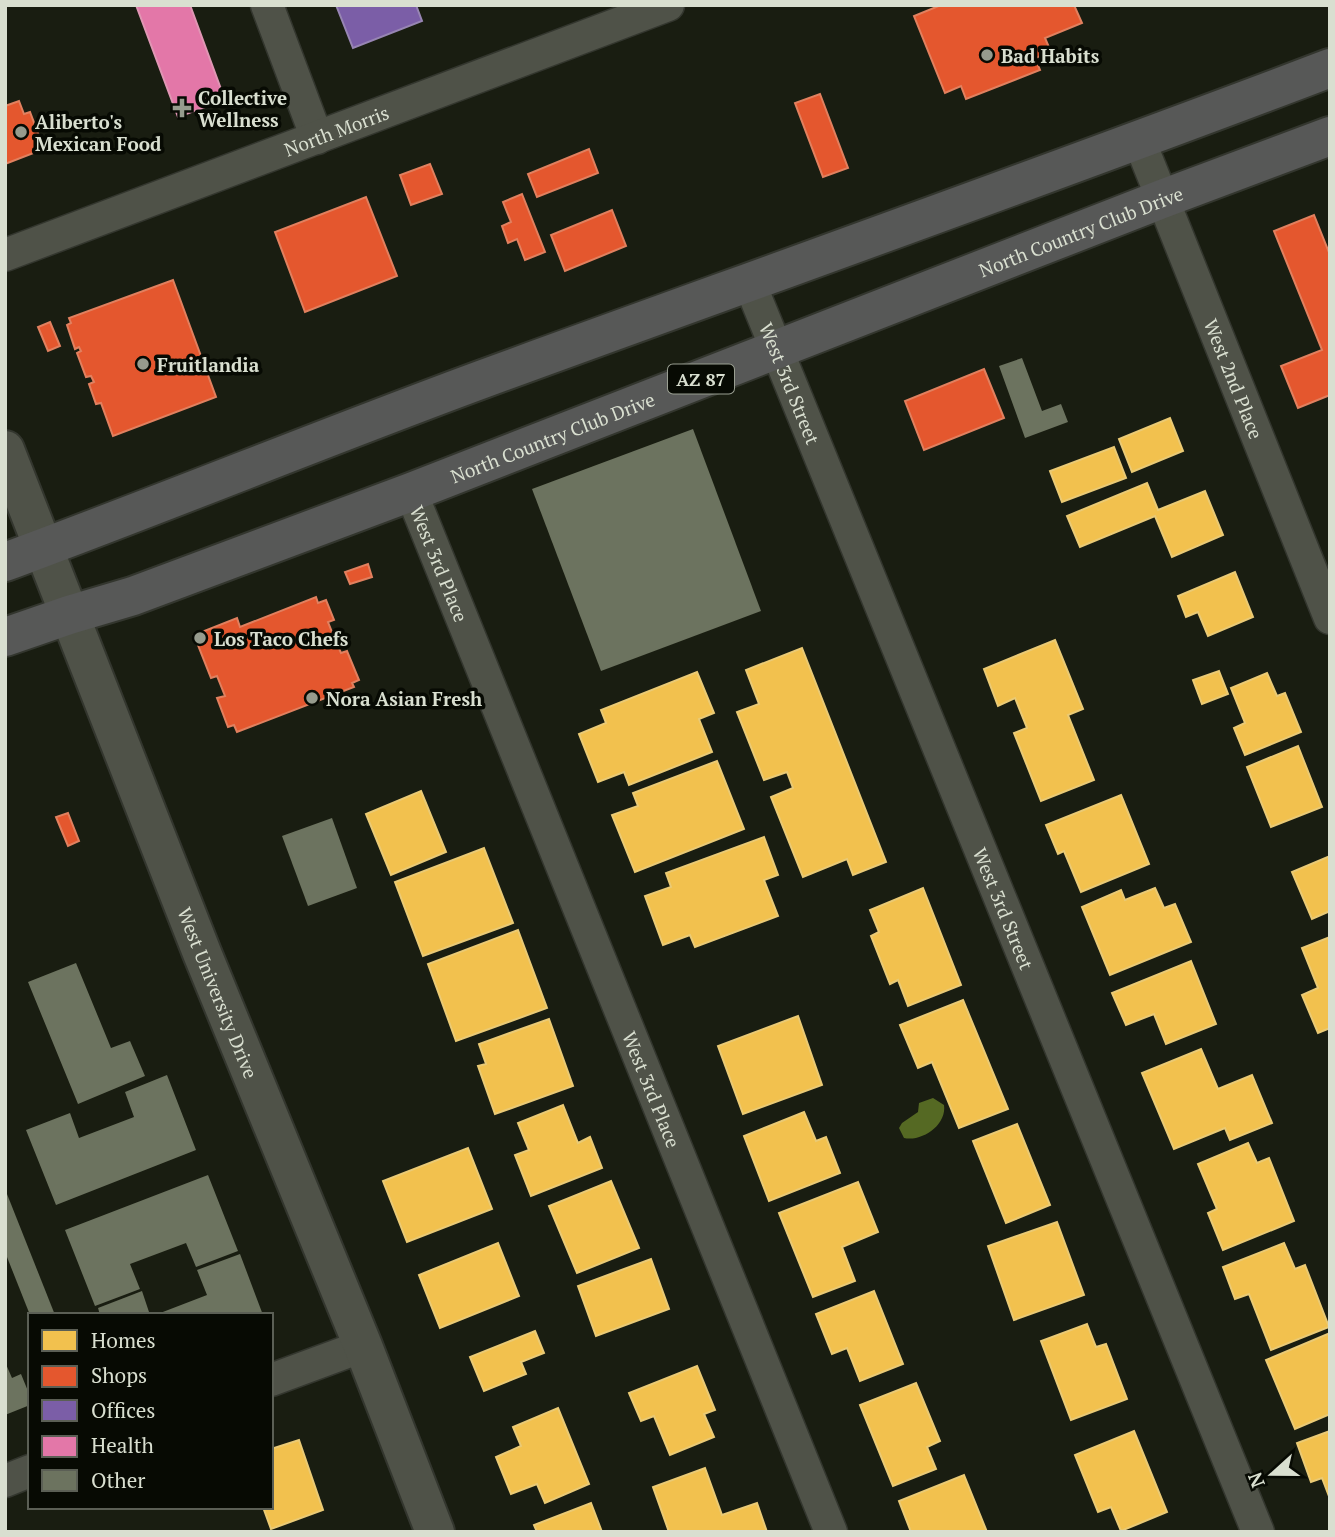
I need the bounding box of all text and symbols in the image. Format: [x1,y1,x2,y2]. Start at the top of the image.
place label: Bad Habits [1001,43,1100,68]
marker: Bad Habits [979,47,995,63]
place label: Collective Wellness [198,85,287,132]
marker: Collective Wellness [172,98,192,118]
street label: North Morris [280,99,392,161]
place label: Aliberto's Mexican Food [35,109,162,156]
marker: Aliberto's Mexican Food [13,124,29,140]
street label: North Country Club Drive [975,180,1186,282]
street label: West 2nd Place [1199,315,1270,442]
street label: West 3rd Street [754,318,826,448]
place label: Fruitlandia [157,352,260,377]
marker: Fruitlandia [135,356,151,372]
road number: AZ 87 [668,365,734,394]
street label: North Country Club Drive [447,386,658,488]
street label: West 3rd Place [405,502,475,625]
place label: Los Taco Chefs [214,626,349,651]
marker: Los Taco Chefs [192,630,208,646]
place label: Nora Asian Fresh [326,686,482,711]
marker: Nora Asian Fresh [304,690,320,706]
street label: West 3rd Street [968,844,1040,973]
street label: West University Drive [173,903,264,1082]
street label: West 3rd Place [617,1027,687,1151]
legend [28,1313,273,1509]
text: Homes [91,1326,156,1354]
text: Shops [91,1361,147,1389]
text: Offices [91,1396,155,1424]
text: Health [91,1431,154,1459]
north arrow [1237,1439,1307,1509]
text: Other [91,1466,145,1494]
text: N [1241,1469,1270,1491]

